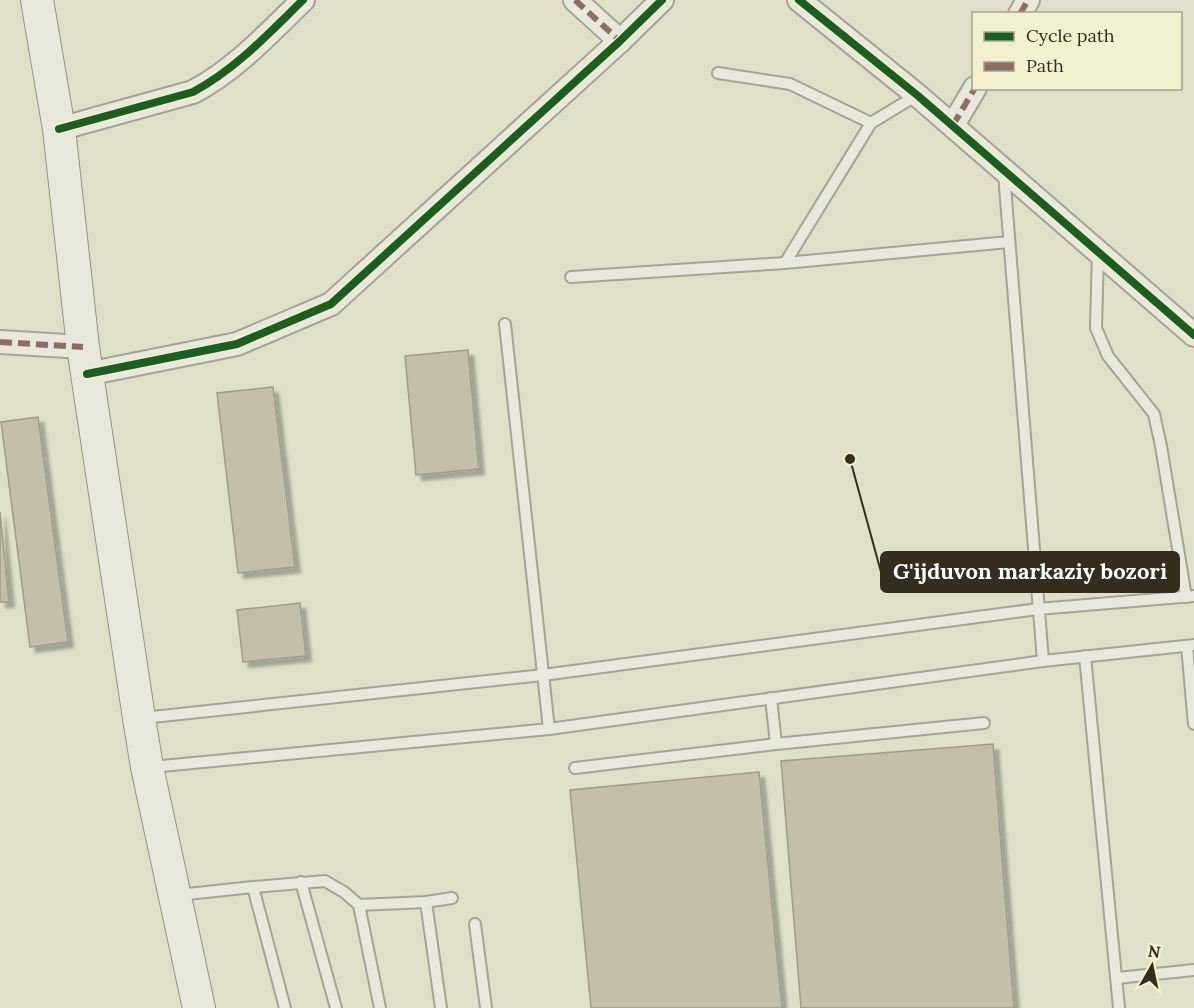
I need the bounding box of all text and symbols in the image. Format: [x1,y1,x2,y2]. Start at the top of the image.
legend [972,12,1182,90]
text: Cycle path [1026,24,1115,47]
text: Path [1026,54,1064,77]
callout: G'ijduvon markaziy bozori [881,552,1179,592]
text: G'ijduvon markaziy bozori [893,557,1167,585]
north arrow [1122,936,1182,996]
text: N [1147,940,1162,962]

